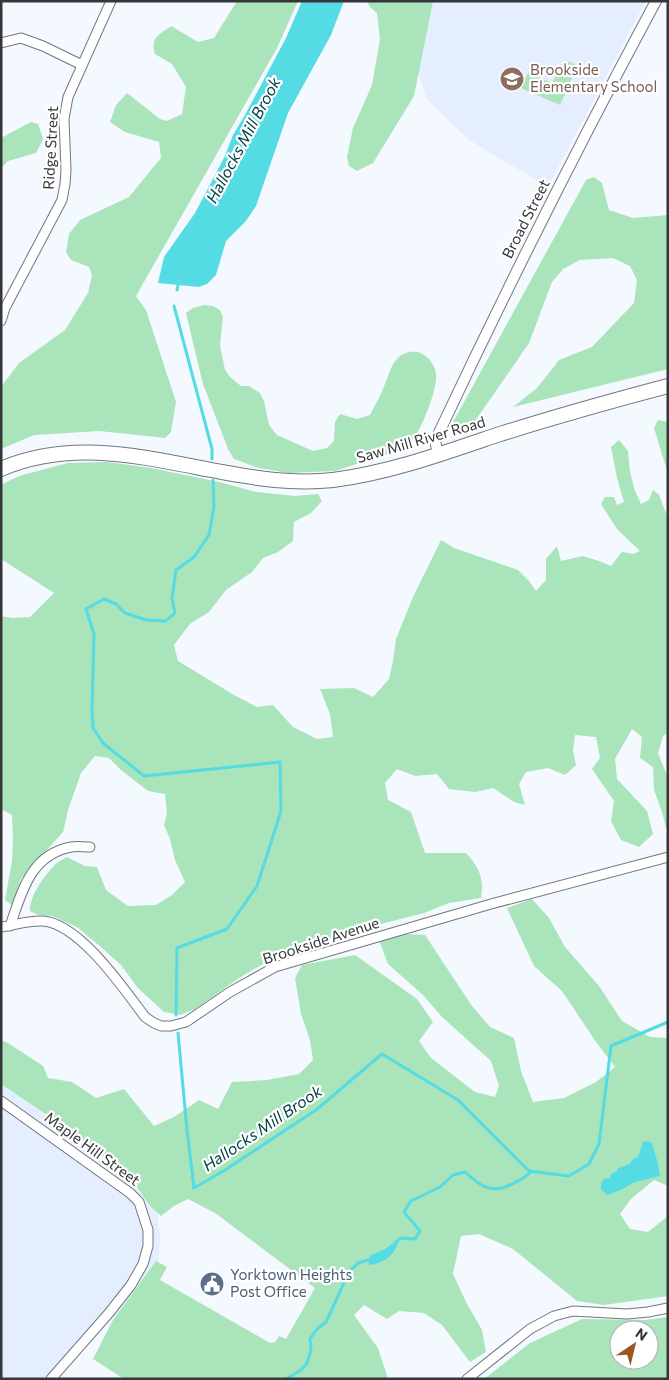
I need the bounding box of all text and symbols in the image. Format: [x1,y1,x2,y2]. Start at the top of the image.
place label: Brookside Elementary School [530,60,657,95]
school or university icon: Brookside Elementary School [499,66,525,92]
water label: Hallocks Mill Brook [201,73,284,206]
street label: Ridge Street [39,106,61,190]
street label: Broad Street [498,176,553,261]
street label: Saw Mill River Road [354,412,487,466]
street label: Brookside Avenue [260,913,381,967]
water label: Hallocks Mill Brook [198,1080,325,1175]
street label: Maple Hill Street [41,1108,144,1189]
place label: Yorktown Heights Post Office [230,1265,353,1300]
public building icon: Yorktown Heights Post Office [199,1271,225,1297]
north arrow [609,1320,659,1370]
text: N [633,1324,651,1344]

